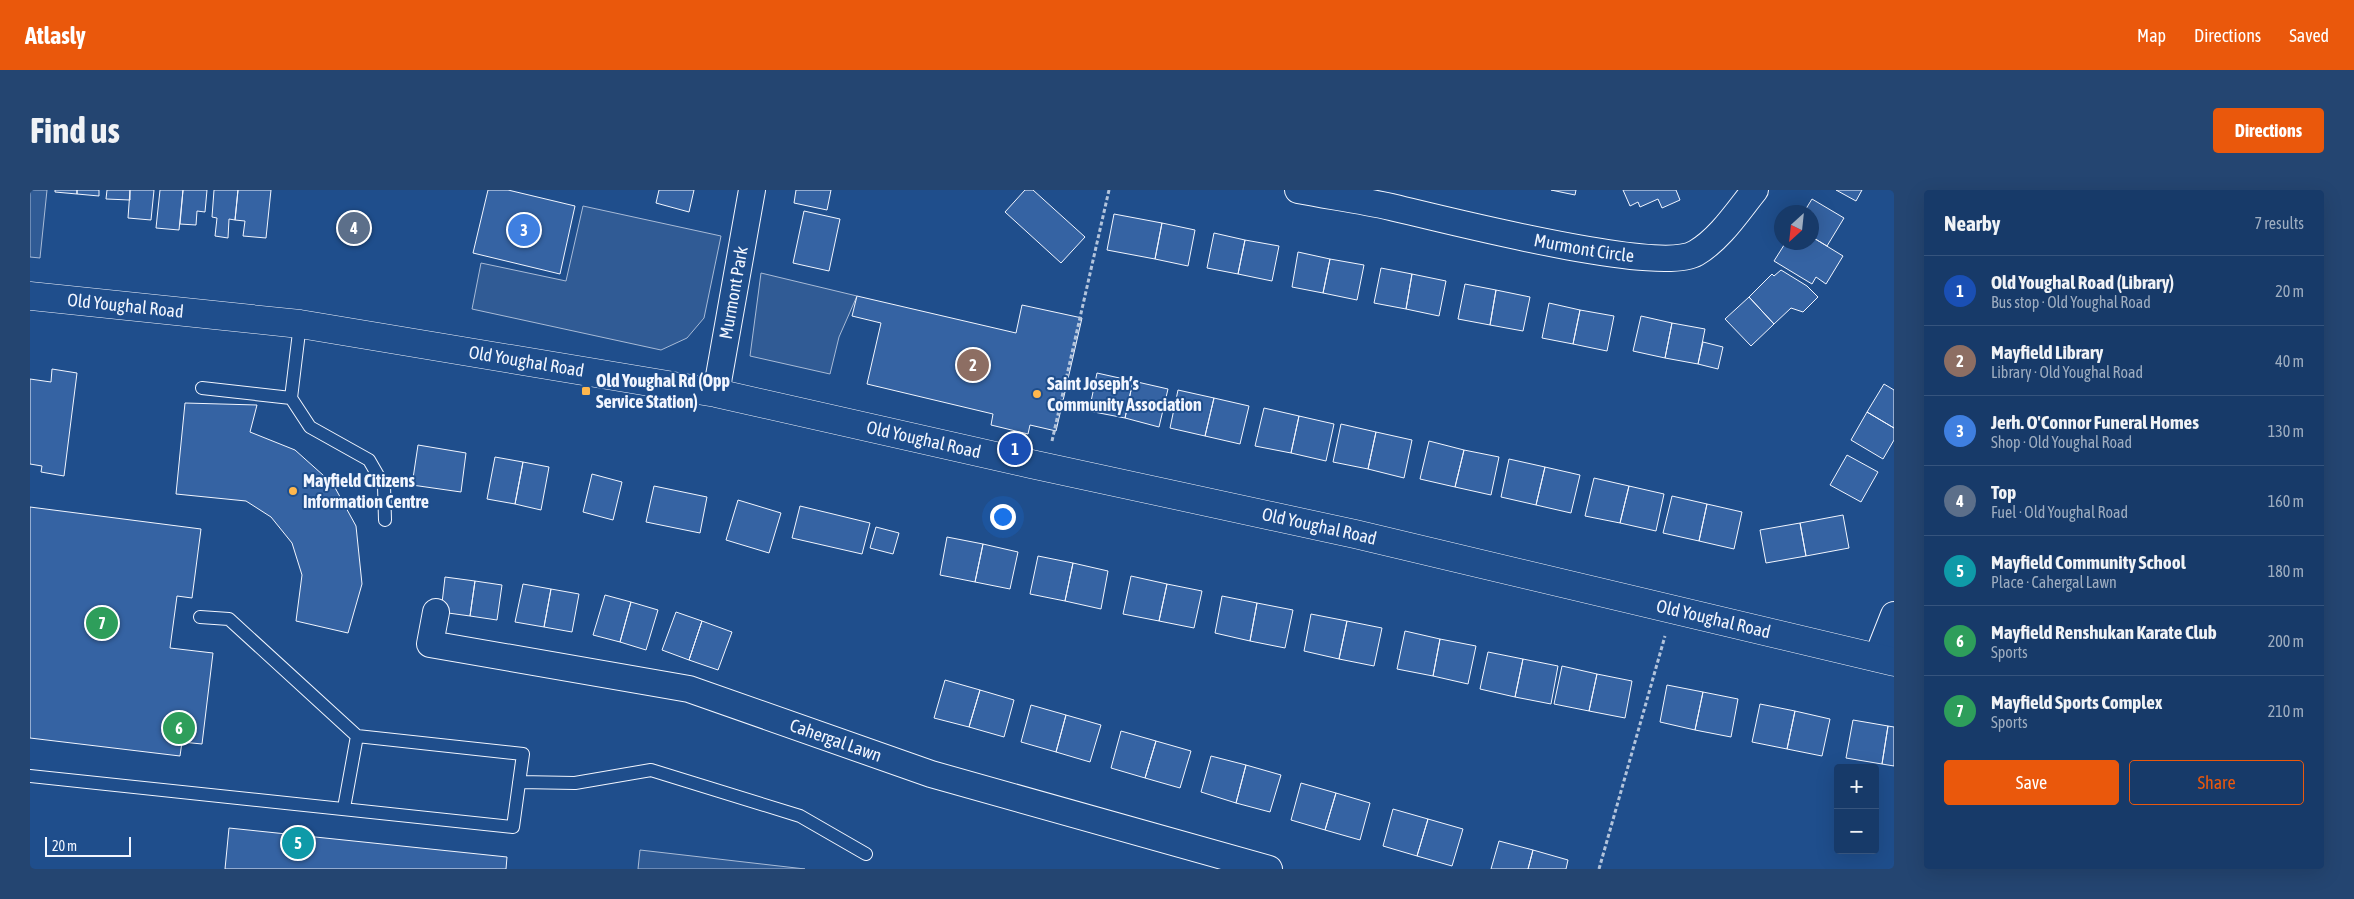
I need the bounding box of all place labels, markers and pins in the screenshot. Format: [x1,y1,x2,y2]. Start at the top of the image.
pin: 4 [338,209,370,247]
pin: 3 [508,211,540,249]
pin: 2 [957,346,989,384]
place label: Old Youghal Rd (Opp Service Station) [596,370,730,412]
place label: Saint Joseph’s Community Association [1047,373,1202,415]
marker: Old Youghal Rd (Opp Service Station) [580,385,592,397]
marker: Saint Joseph’s Community Association [1031,388,1043,400]
pin: 1 [999,430,1031,468]
place label: Mayfield Citizens Information Centre [303,470,429,512]
marker: Mayfield Citizens Information Centre [287,485,299,497]
pin: 7 [86,604,118,642]
pin: 6 [163,709,195,747]
pin: 5 [282,824,314,862]

